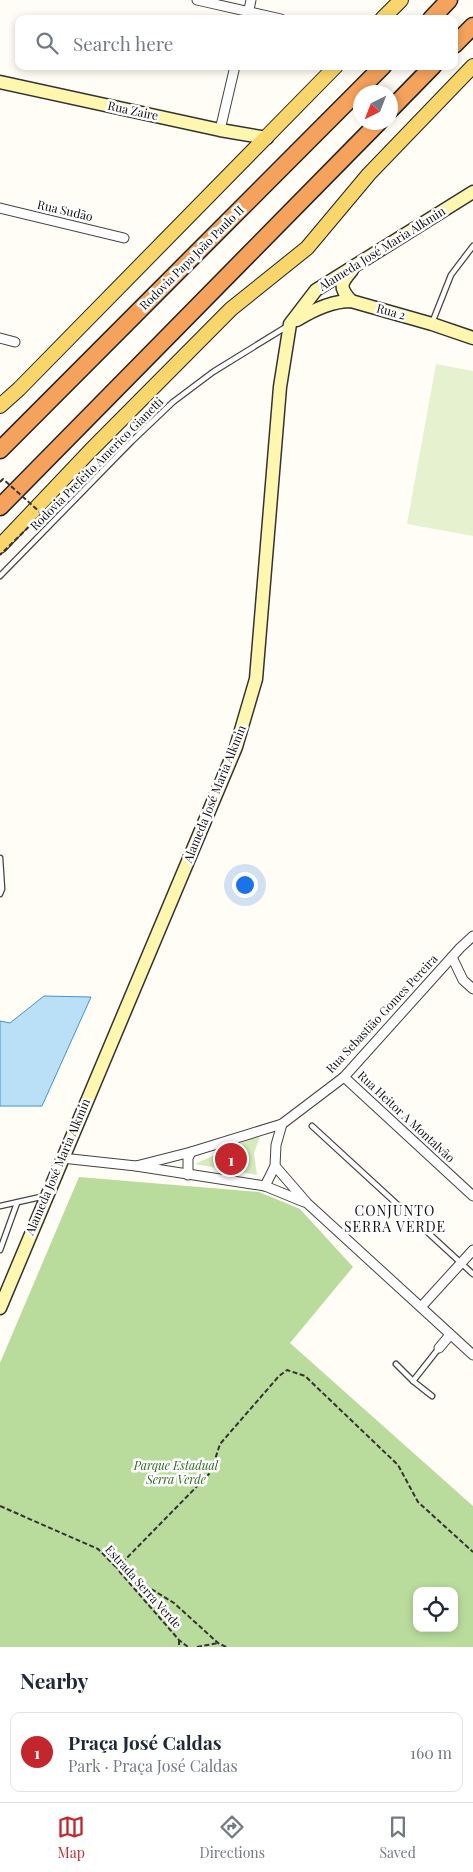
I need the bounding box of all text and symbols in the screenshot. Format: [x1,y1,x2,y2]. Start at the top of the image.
search box [15,15,458,70]
icon: search [33,29,61,57]
text: Search here [73,30,173,56]
north arrow [353,85,398,130]
street label: Rua Zaire [106,97,160,123]
street label: Rua Sudão [36,196,95,224]
street label: Rodovia Papa João Paulo II [136,202,247,313]
street label: Alameda José Maria Alkmin [314,202,448,294]
street label: Rua 2 [375,300,408,323]
street label: Rodovia Prefeito Americo Gianetti [26,393,167,533]
street label: Alameda José Maria Alkmin [179,723,249,866]
your location [232,872,258,898]
street label: Rua Sebastião Gomes Pereira [322,951,441,1076]
street label: Rua Heitor A Montalvão [355,1067,459,1166]
street label: Alameda José Maria Alkmin [21,1096,93,1238]
pin: 1 [215,1140,247,1178]
district label: CONJUNTO SERRA VERDE [344,1201,446,1236]
park label: Parque Estadual Serra Verde [133,1457,219,1487]
street label: Estrada Serra Verde [102,1541,185,1631]
map controls [413,1587,458,1632]
button: locate [413,1587,458,1632]
text: Nearby [20,1666,89,1694]
text: Praça José Caldas [68,1729,222,1755]
text: 1 [34,1742,40,1763]
text: 160 m [410,1742,452,1763]
text: Park · Praça José Caldas [68,1755,238,1776]
tab: Map [57,1813,85,1862]
tab: Directions [200,1813,265,1862]
tab: Saved [379,1813,416,1862]

